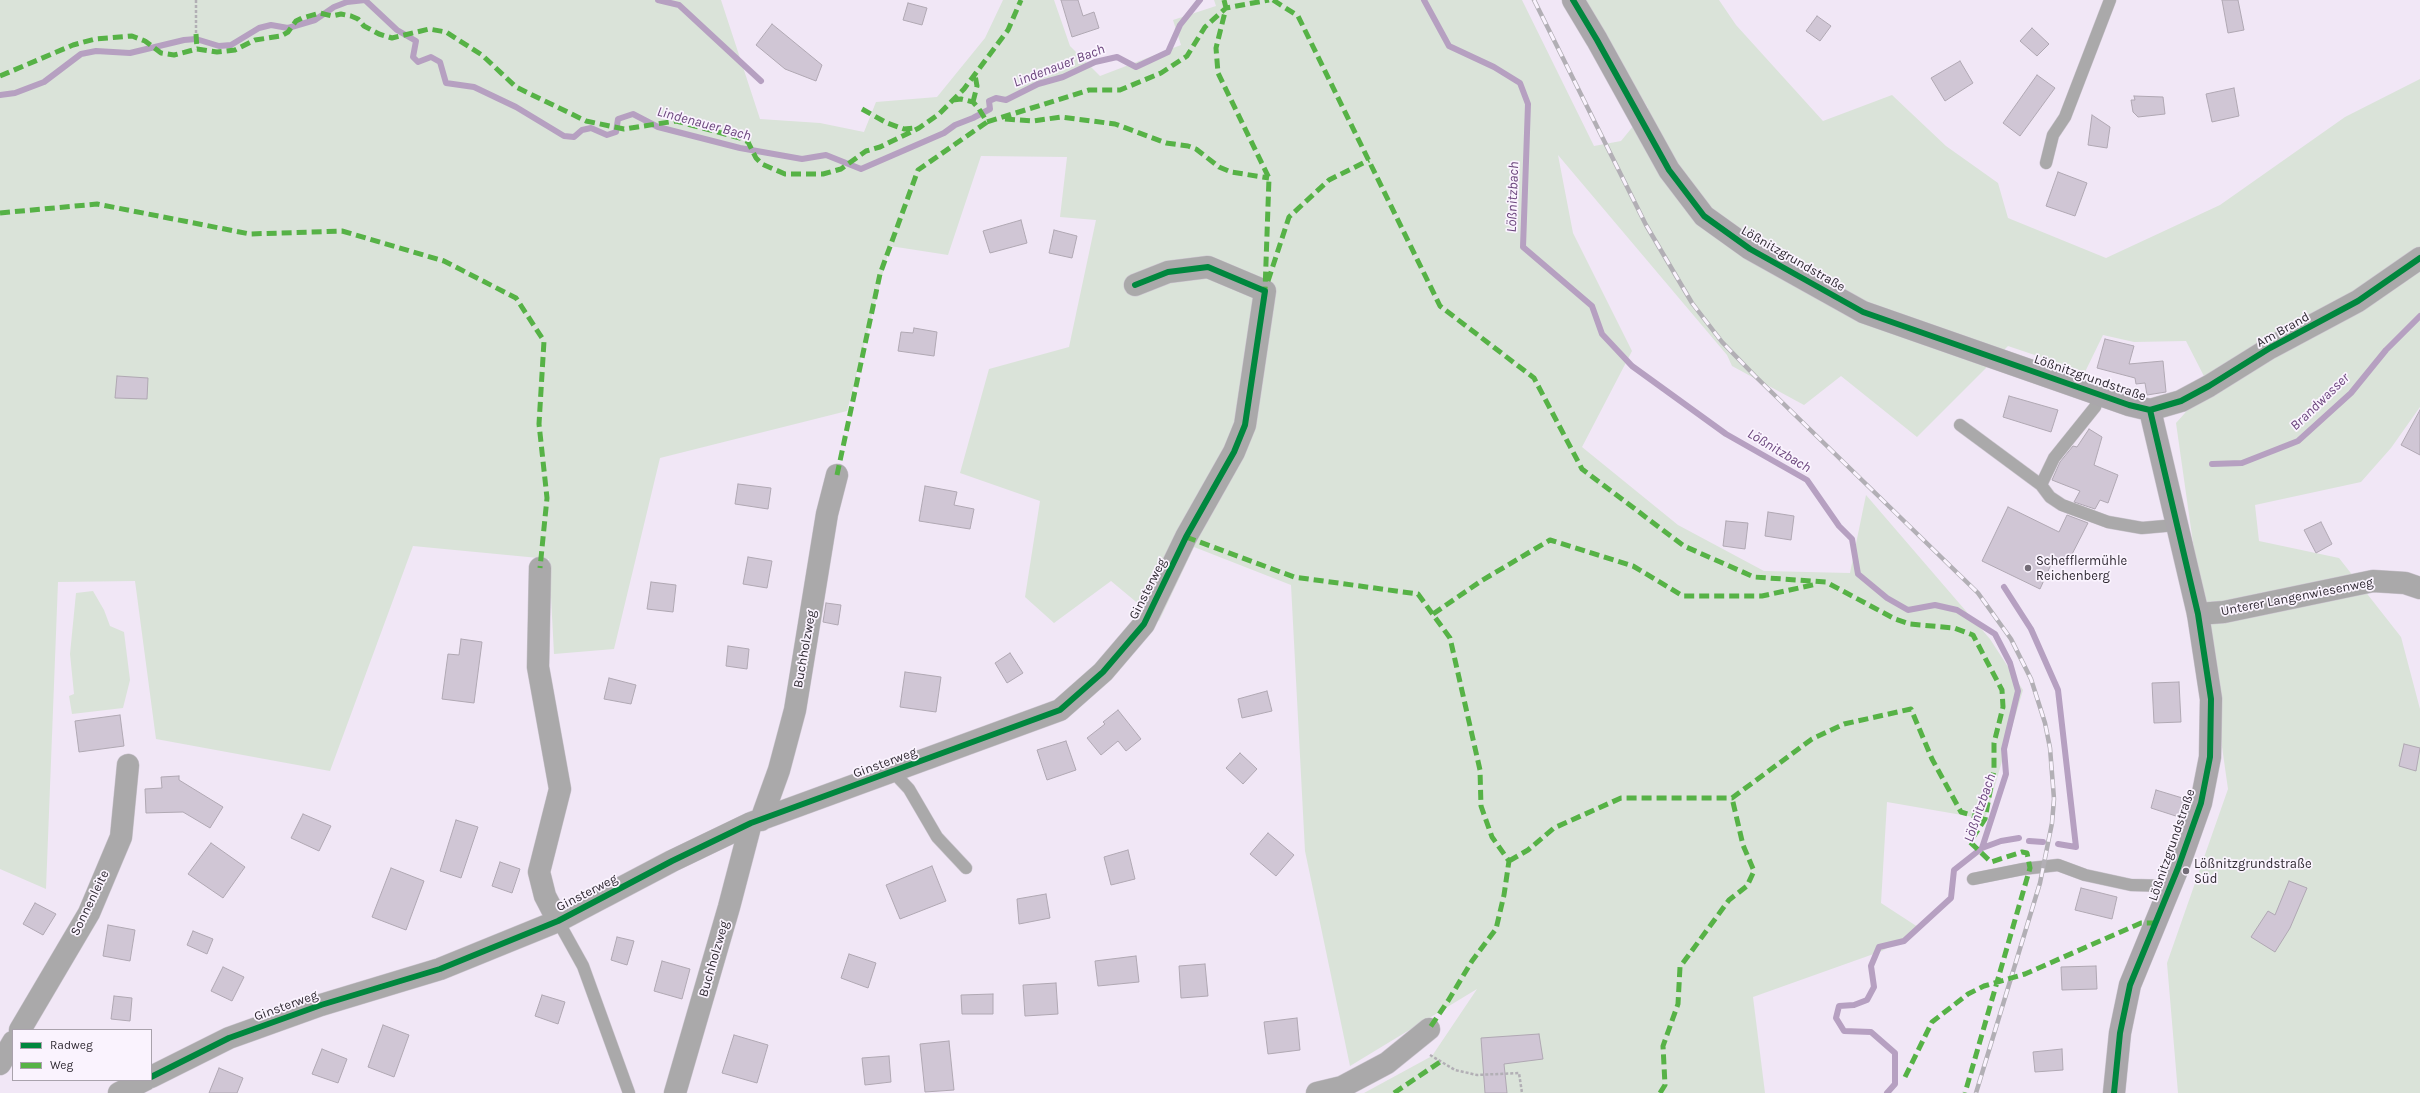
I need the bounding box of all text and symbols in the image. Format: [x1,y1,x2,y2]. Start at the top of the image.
water label: Lindenauer Bach [1011,41,1107,91]
water label: Lindenauer Bach [655,103,753,145]
water label: Lößnitzbach [1503,161,1523,233]
street label: Lößnitzgrundstraße [1738,223,1848,295]
street label: Am Brand [2254,309,2312,351]
street label: Lößnitzgrundstraße [2032,351,2148,405]
water label: Brandwasser [2287,370,2353,434]
water label: Lößnitzbach [1744,425,1814,477]
place label: Schefflermühle Reichenberg [2036,553,2127,584]
street label: Ginsterweg [1126,556,1170,622]
marker: Schefflermühle Reichenberg [2023,563,2033,573]
street label: Unterer Langenwiesenweg [2220,575,2374,619]
street label: Buchholzweg [790,609,820,689]
street label: Ginsterweg [851,744,919,782]
water label: Lößnitzbach [1960,772,2000,844]
street label: Lößnitzgrundstraße [2145,787,2199,903]
place label: Lößnitzgrundstraße Süd [2194,856,2312,887]
marker: Lößnitzgrundstraße Süd [2181,866,2191,876]
street label: Sonnenleite [67,868,113,938]
street label: Ginsterweg [554,871,620,915]
street label: Buchholzweg [696,919,732,999]
street label: Ginsterweg [252,987,320,1025]
legend [12,1029,152,1081]
text: Radweg [50,1038,93,1052]
text: Weg [50,1058,73,1072]

